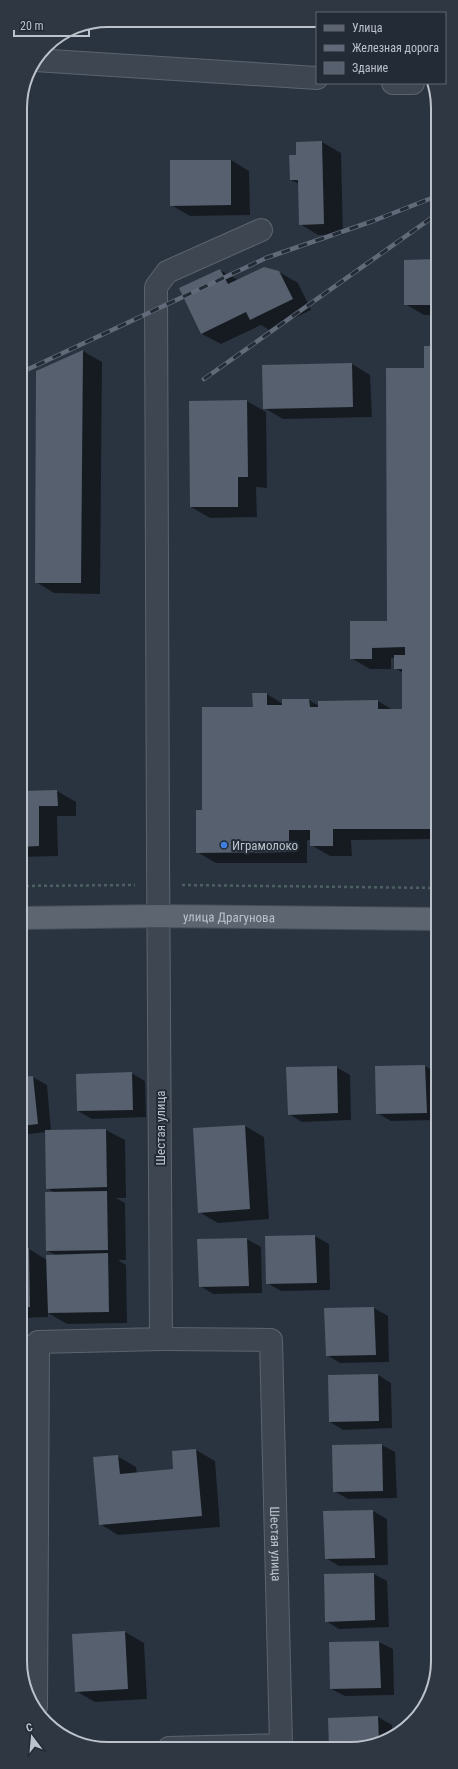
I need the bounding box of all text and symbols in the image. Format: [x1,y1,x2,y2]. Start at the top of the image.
scale bar [14,12,89,38]
legend [316,12,446,84]
text: 20 m [20,19,44,33]
text: Улица [352,21,383,35]
text: Железная дорога [352,41,439,55]
text: Здание [352,61,389,75]
place label: Играмолоко [232,838,298,853]
marker: Играмолоко [219,840,229,850]
street label: улица Драгунова [183,909,275,925]
street label: Шестая улица [153,1090,168,1166]
street label: Шестая улица [267,1506,284,1582]
north arrow [12,1717,52,1757]
text: С [25,1721,34,1735]

